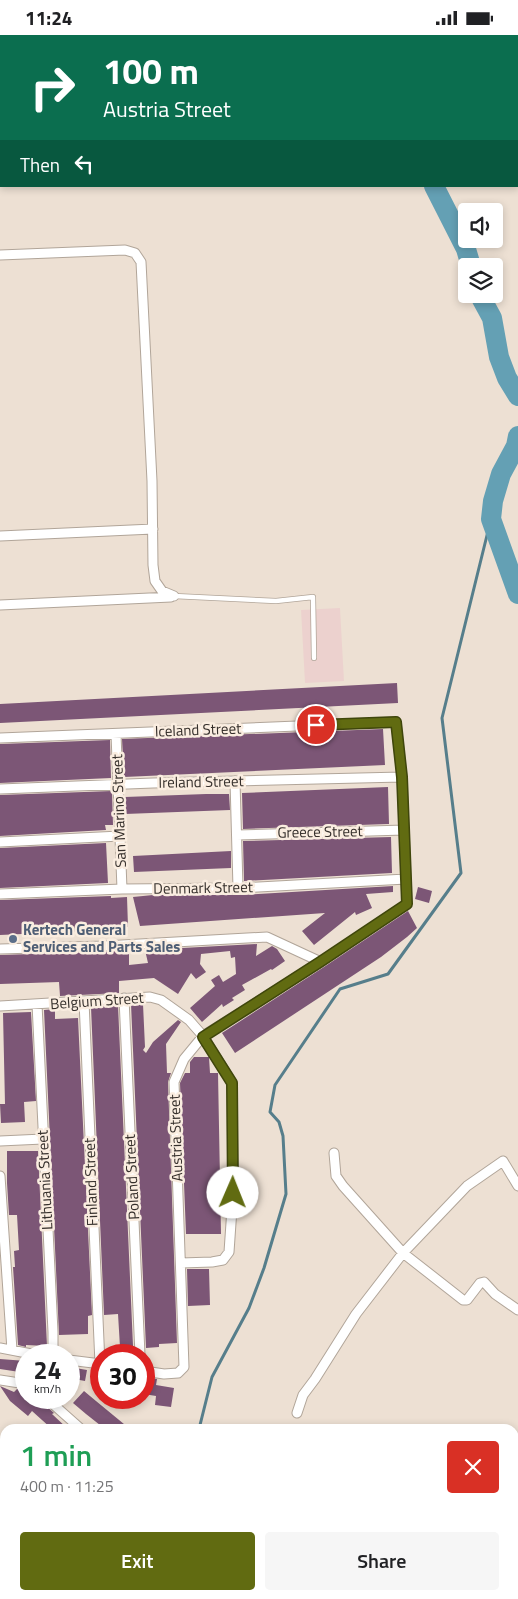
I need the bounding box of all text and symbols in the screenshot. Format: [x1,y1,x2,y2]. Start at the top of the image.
text: 11:24 [25,3,72,32]
text: 100 m [103,44,199,98]
icon: right [20,55,85,120]
text: Austria Street [103,92,231,126]
text: Then [20,150,60,179]
icon: left [70,150,98,178]
map controls [458,203,503,303]
button: sound [458,203,503,248]
button: layers [458,258,503,303]
pin [295,704,337,746]
icon: arrive [302,711,330,739]
street label: Iceland Street [154,716,242,743]
street label: San Marino Street [105,753,132,868]
street label: Ireland Street [158,769,245,794]
street label: Greece Street [277,819,364,844]
street label: Denmark Street [153,875,254,900]
place label: Kertech General Services and Parts Sales [23,918,180,958]
marker: Kertech General Services and Parts Sales [7,933,19,945]
street label: Belgium Street [49,986,145,1015]
street label: Austria Street [162,1093,189,1182]
street label: Lithuania Street [30,1129,59,1231]
street label: Poland Street [118,1133,145,1220]
street label: Finland Street [77,1137,104,1226]
position arrow [206,1166,258,1218]
speed limit sign: 30 [90,1344,155,1409]
text: 24 [33,1351,62,1389]
text: km/h [34,1379,61,1398]
text: 1 min [20,1432,92,1478]
button: close [447,1441,499,1493]
text: 400 m · 11:25 [20,1474,114,1498]
button: Exit [20,1532,255,1590]
button: Share [265,1532,499,1590]

